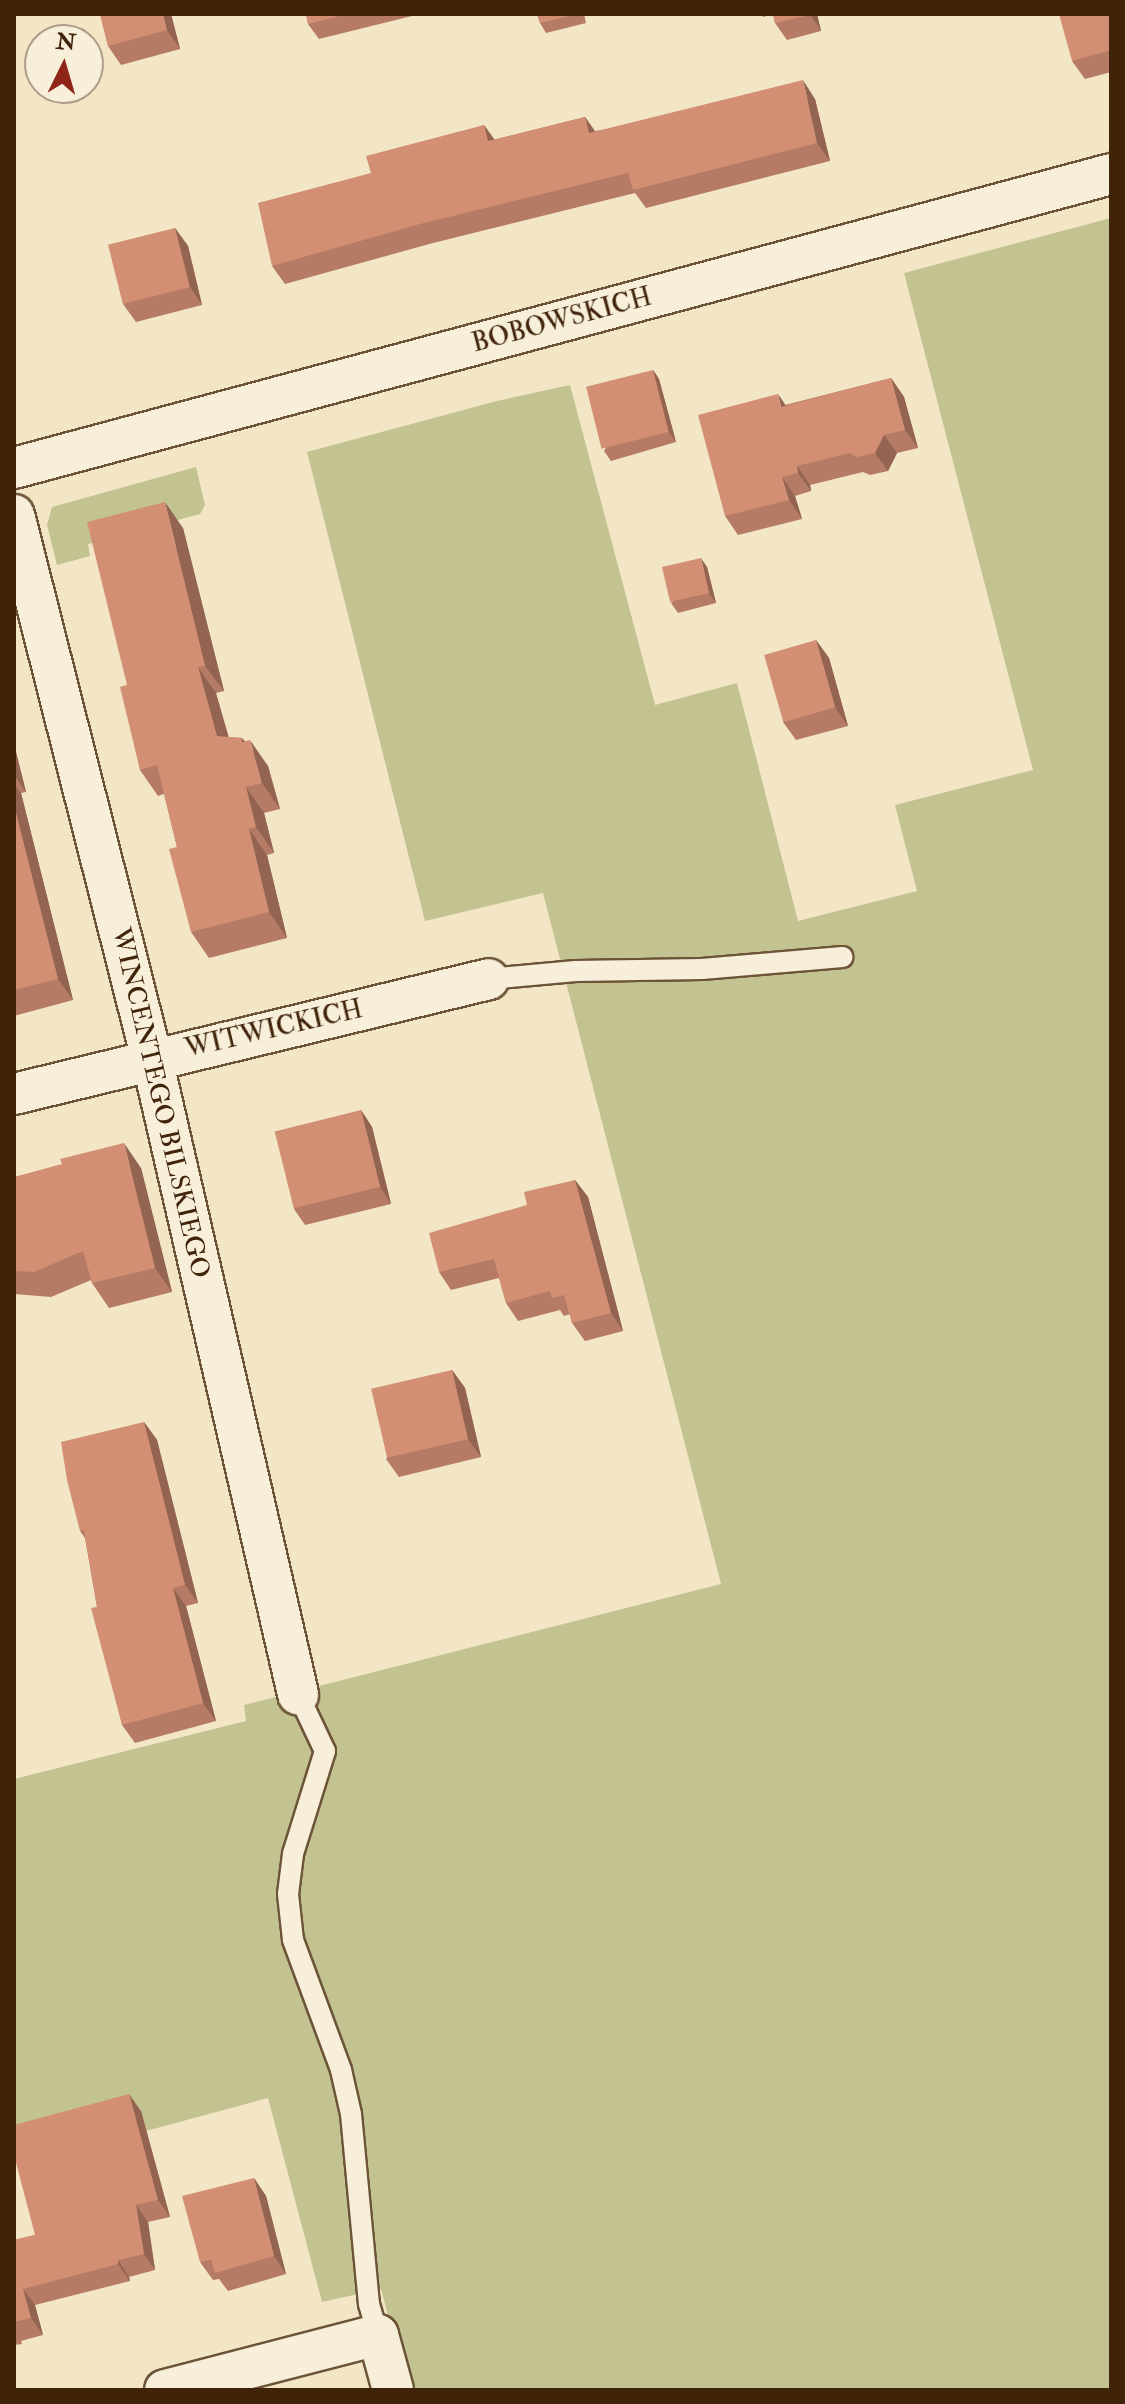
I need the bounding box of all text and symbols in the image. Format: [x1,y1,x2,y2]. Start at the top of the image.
north arrow [24,24,104,104]
text: N [55,27,77,57]
street label: BOBOWSKICH [469,282,655,360]
street label: WINCENTEGO BILSKIEGO [104,925,216,1281]
street label: WITWICKICH [182,994,366,1066]

